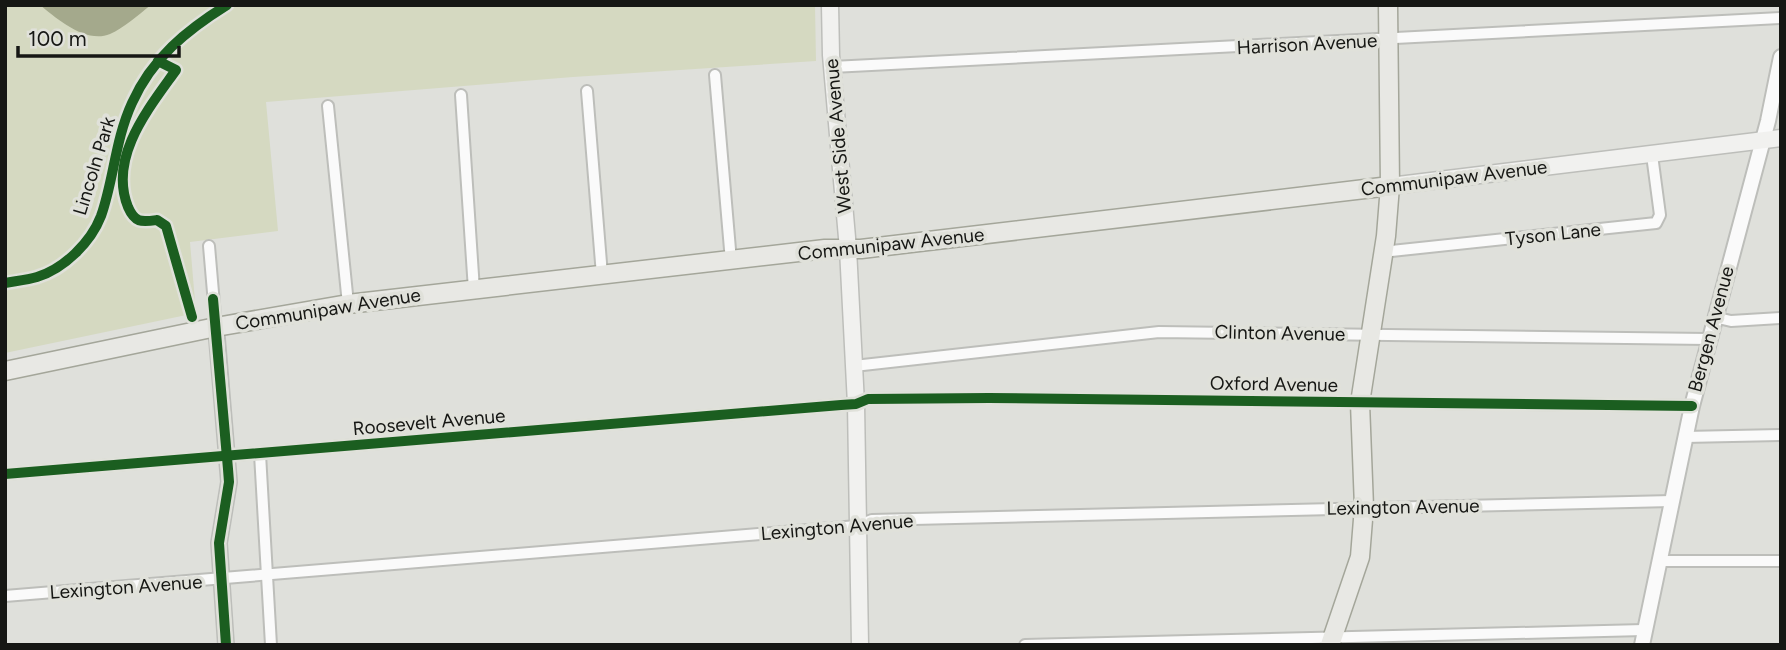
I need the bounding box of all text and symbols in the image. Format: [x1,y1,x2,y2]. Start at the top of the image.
scale bar [18,14,178,58]
text: 100 m [28,26,87,51]
street label: Harrison Avenue [1236,29,1378,59]
street label: West Side Avenue [820,58,856,214]
street label: Lincoln Park [68,113,120,218]
street label: Communipaw Avenue [1360,155,1548,201]
street label: Tyson Lane [1504,218,1602,250]
street label: Communipaw Avenue [797,223,985,265]
street label: Bergen Avenue [1683,263,1739,395]
street label: Communipaw Avenue [234,283,422,335]
street label: Clinton Avenue [1215,320,1345,346]
street label: Oxford Avenue [1210,371,1338,397]
street label: Roosevelt Avenue [352,404,506,440]
street label: Lexington Avenue [1326,494,1480,520]
street label: Lexington Avenue [760,509,914,545]
street label: Lexington Avenue [49,570,203,604]

